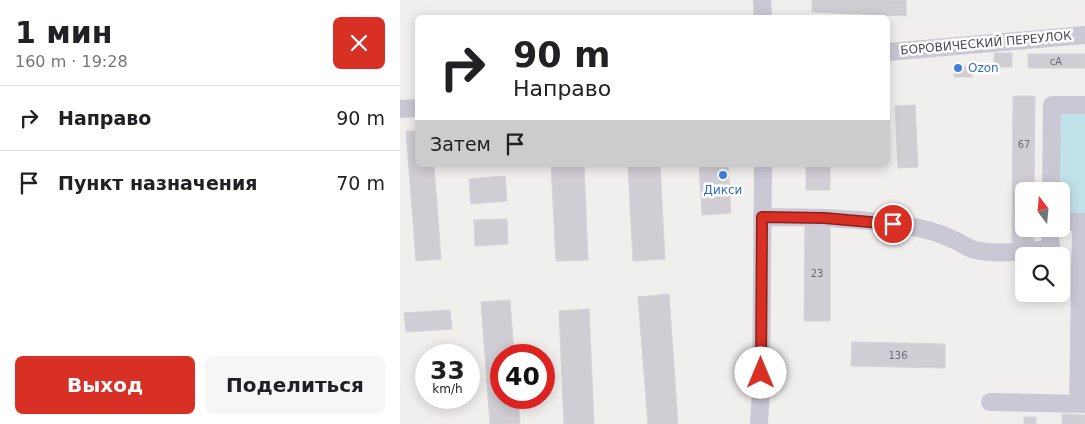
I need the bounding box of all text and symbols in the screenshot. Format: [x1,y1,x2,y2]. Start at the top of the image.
text: 1 мин [15,15,113,50]
button: close [333,17,385,69]
street label: БОРОВИЧЕСКИЙ ПЕРЕУЛОК [900,28,1073,57]
icon: right [430,35,495,100]
text: 90 m [513,35,610,75]
text: 160 m · 19:28 [15,52,128,71]
house number: сА [1050,56,1062,67]
place label: Ozon [968,61,999,75]
marker: Ozon [952,62,964,74]
text: Направо [513,76,611,101]
icon: right [15,104,43,132]
text: Направо [58,107,151,129]
text: 90 m [336,107,385,129]
icon: arrive [501,130,529,158]
text: Затем [430,133,491,155]
house number: 67 [1018,139,1030,150]
icon: arrive [15,169,43,197]
marker: Дикси [717,169,729,181]
text: Пункт назначения [58,172,257,194]
text: 70 m [336,172,385,194]
north arrow [1015,182,1070,238]
map controls [1015,182,1070,302]
place label: Дикси [704,183,742,197]
pin [872,203,914,245]
icon: arrive [879,210,907,238]
button: search [1015,247,1070,302]
house number: 23 [811,268,823,279]
speed limit sign: 40 [490,344,555,409]
position arrow [734,346,786,398]
house number: 136 [888,350,908,361]
button: Выход [15,356,195,414]
button: Поделиться [205,356,385,414]
text: 33 [430,356,465,385]
text: km/h [432,382,463,396]

